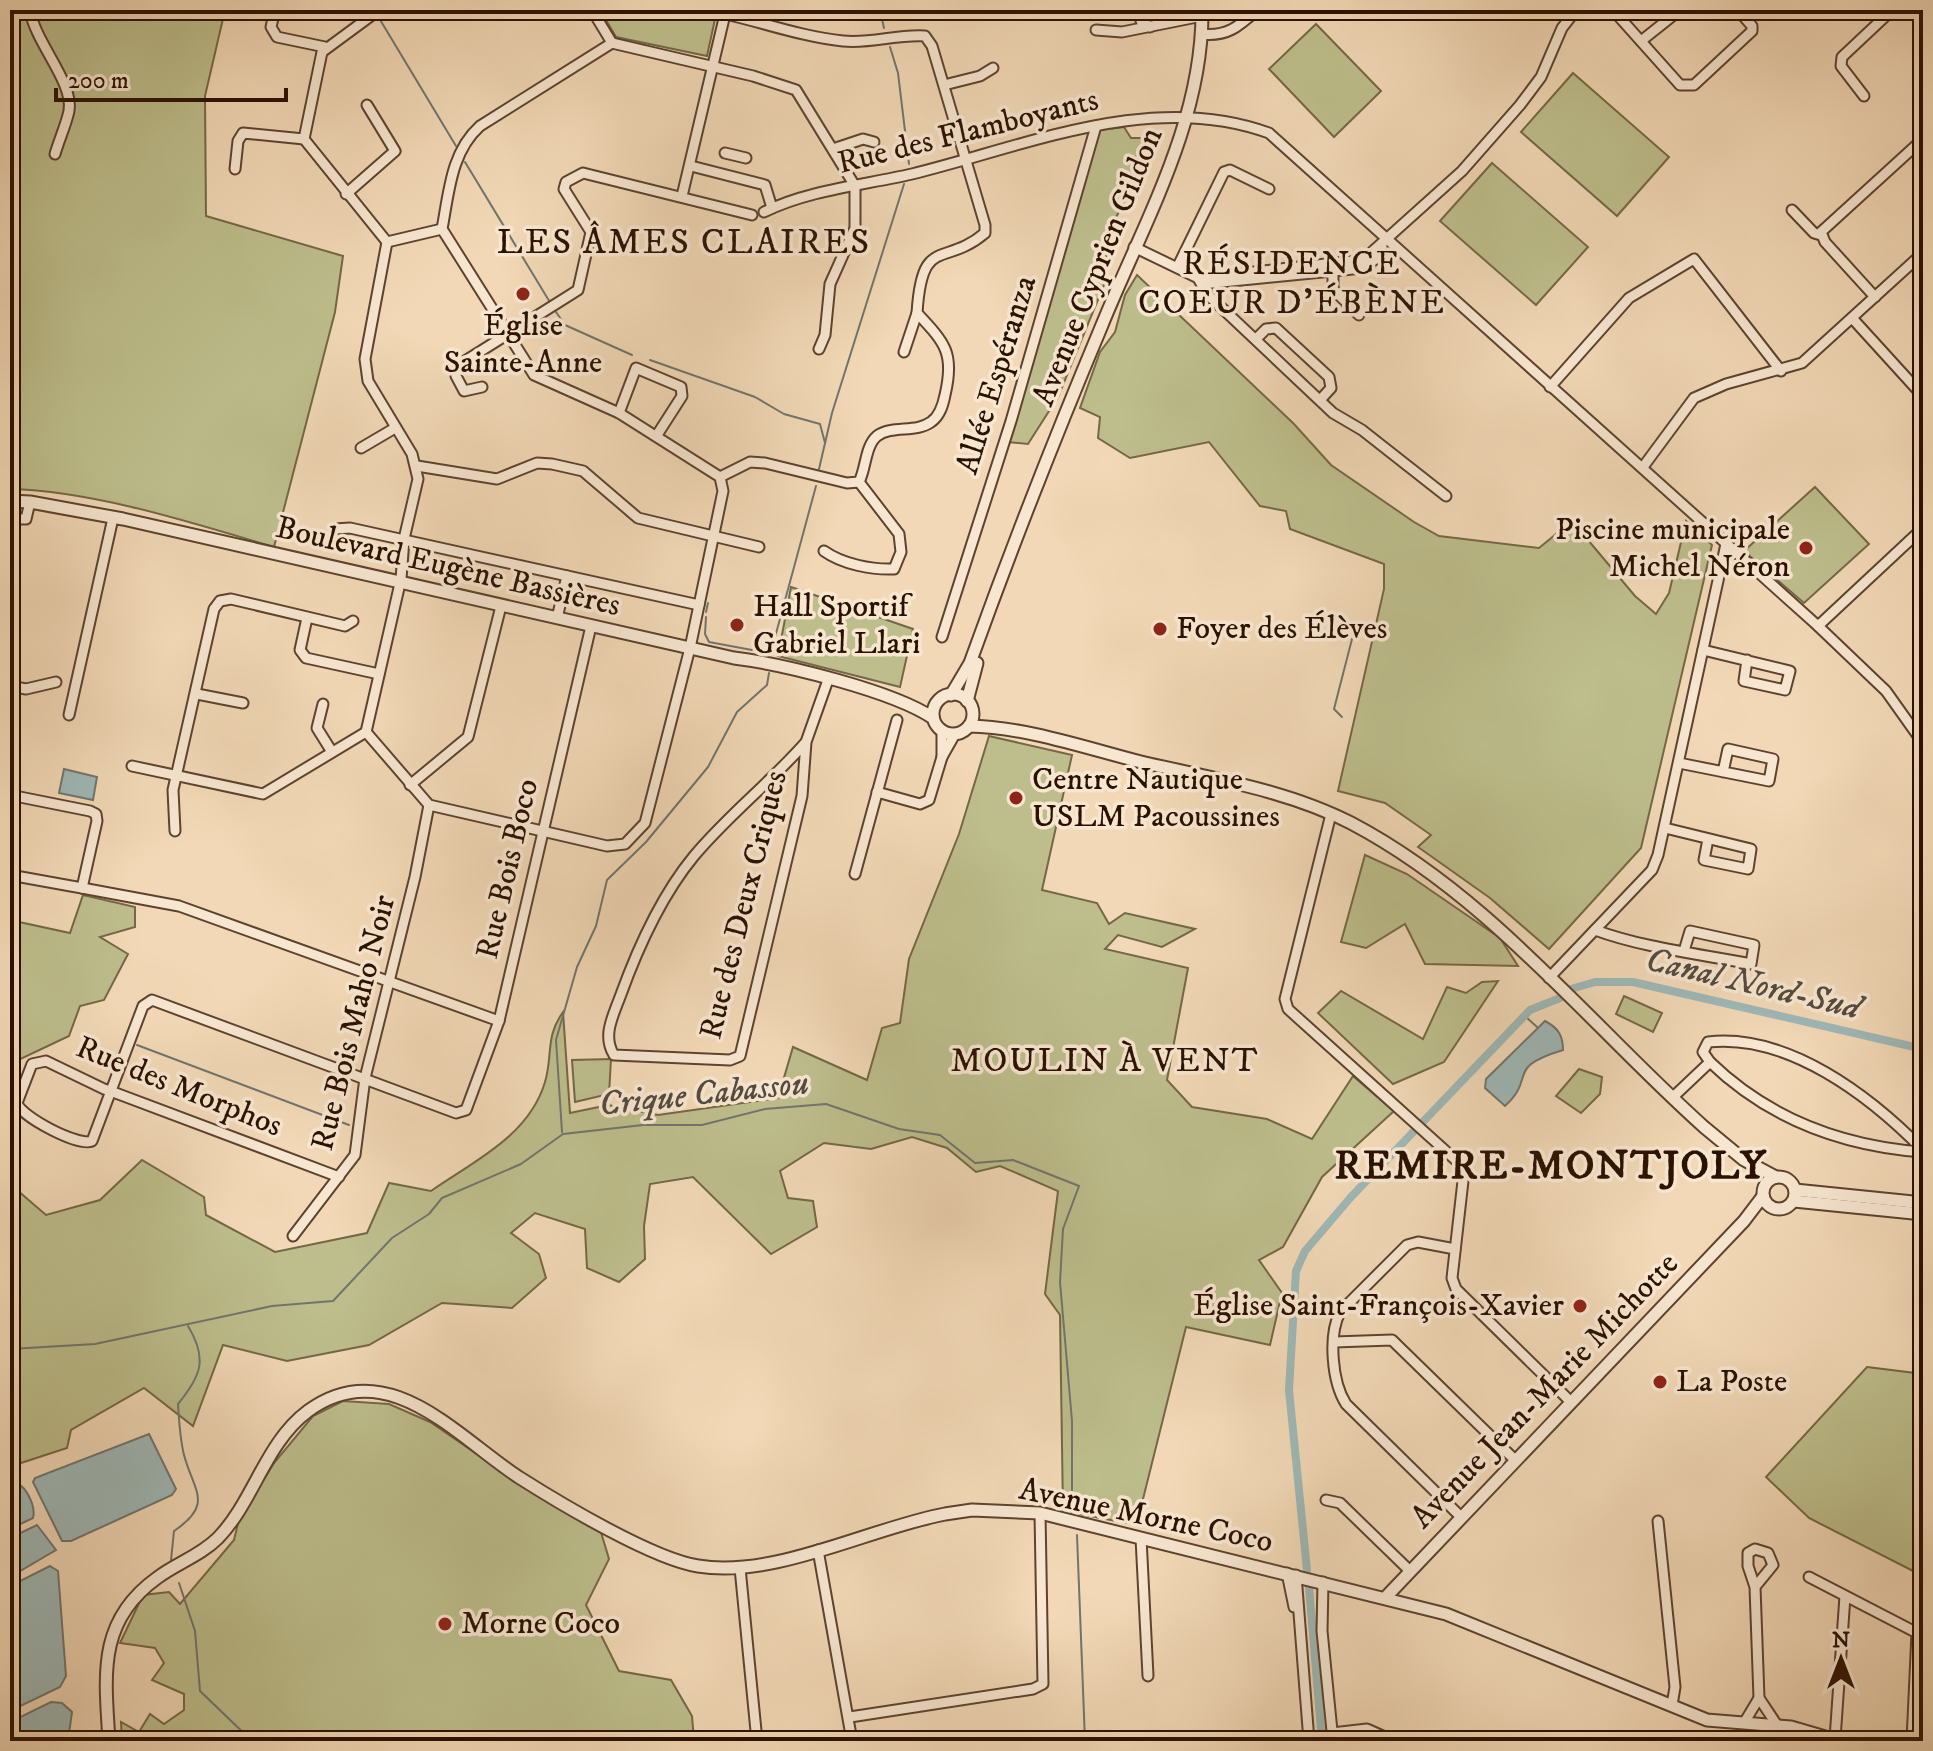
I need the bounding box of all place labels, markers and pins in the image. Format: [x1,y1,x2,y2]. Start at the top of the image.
marker: Église Sainte-Anne [514,285,532,303]
place label: Église Sainte-Anne [444,306,602,383]
place label: Piscine municipale Michel Néron [1555,510,1790,587]
marker: Piscine municipale Michel Néron [1797,539,1815,557]
place label: Hall Sportif Gabriel Llari [753,587,921,664]
place label: Foyer des Élèves [1176,609,1387,649]
marker: Hall Sportif Gabriel Llari [728,616,746,634]
marker: Foyer des Élèves [1151,620,1169,638]
place label: Centre Nautique USLM Pacoussines [1032,760,1280,837]
marker: Centre Nautique USLM Pacoussines [1007,789,1025,807]
place label: Église Saint-François-Xavier [1193,1286,1564,1326]
marker: Église Saint-François-Xavier [1571,1297,1589,1315]
place label: La Poste [1676,1362,1787,1402]
marker: La Poste [1651,1373,1669,1391]
place label: Morne Coco [461,1604,620,1644]
marker: Morne Coco [436,1615,454,1633]

